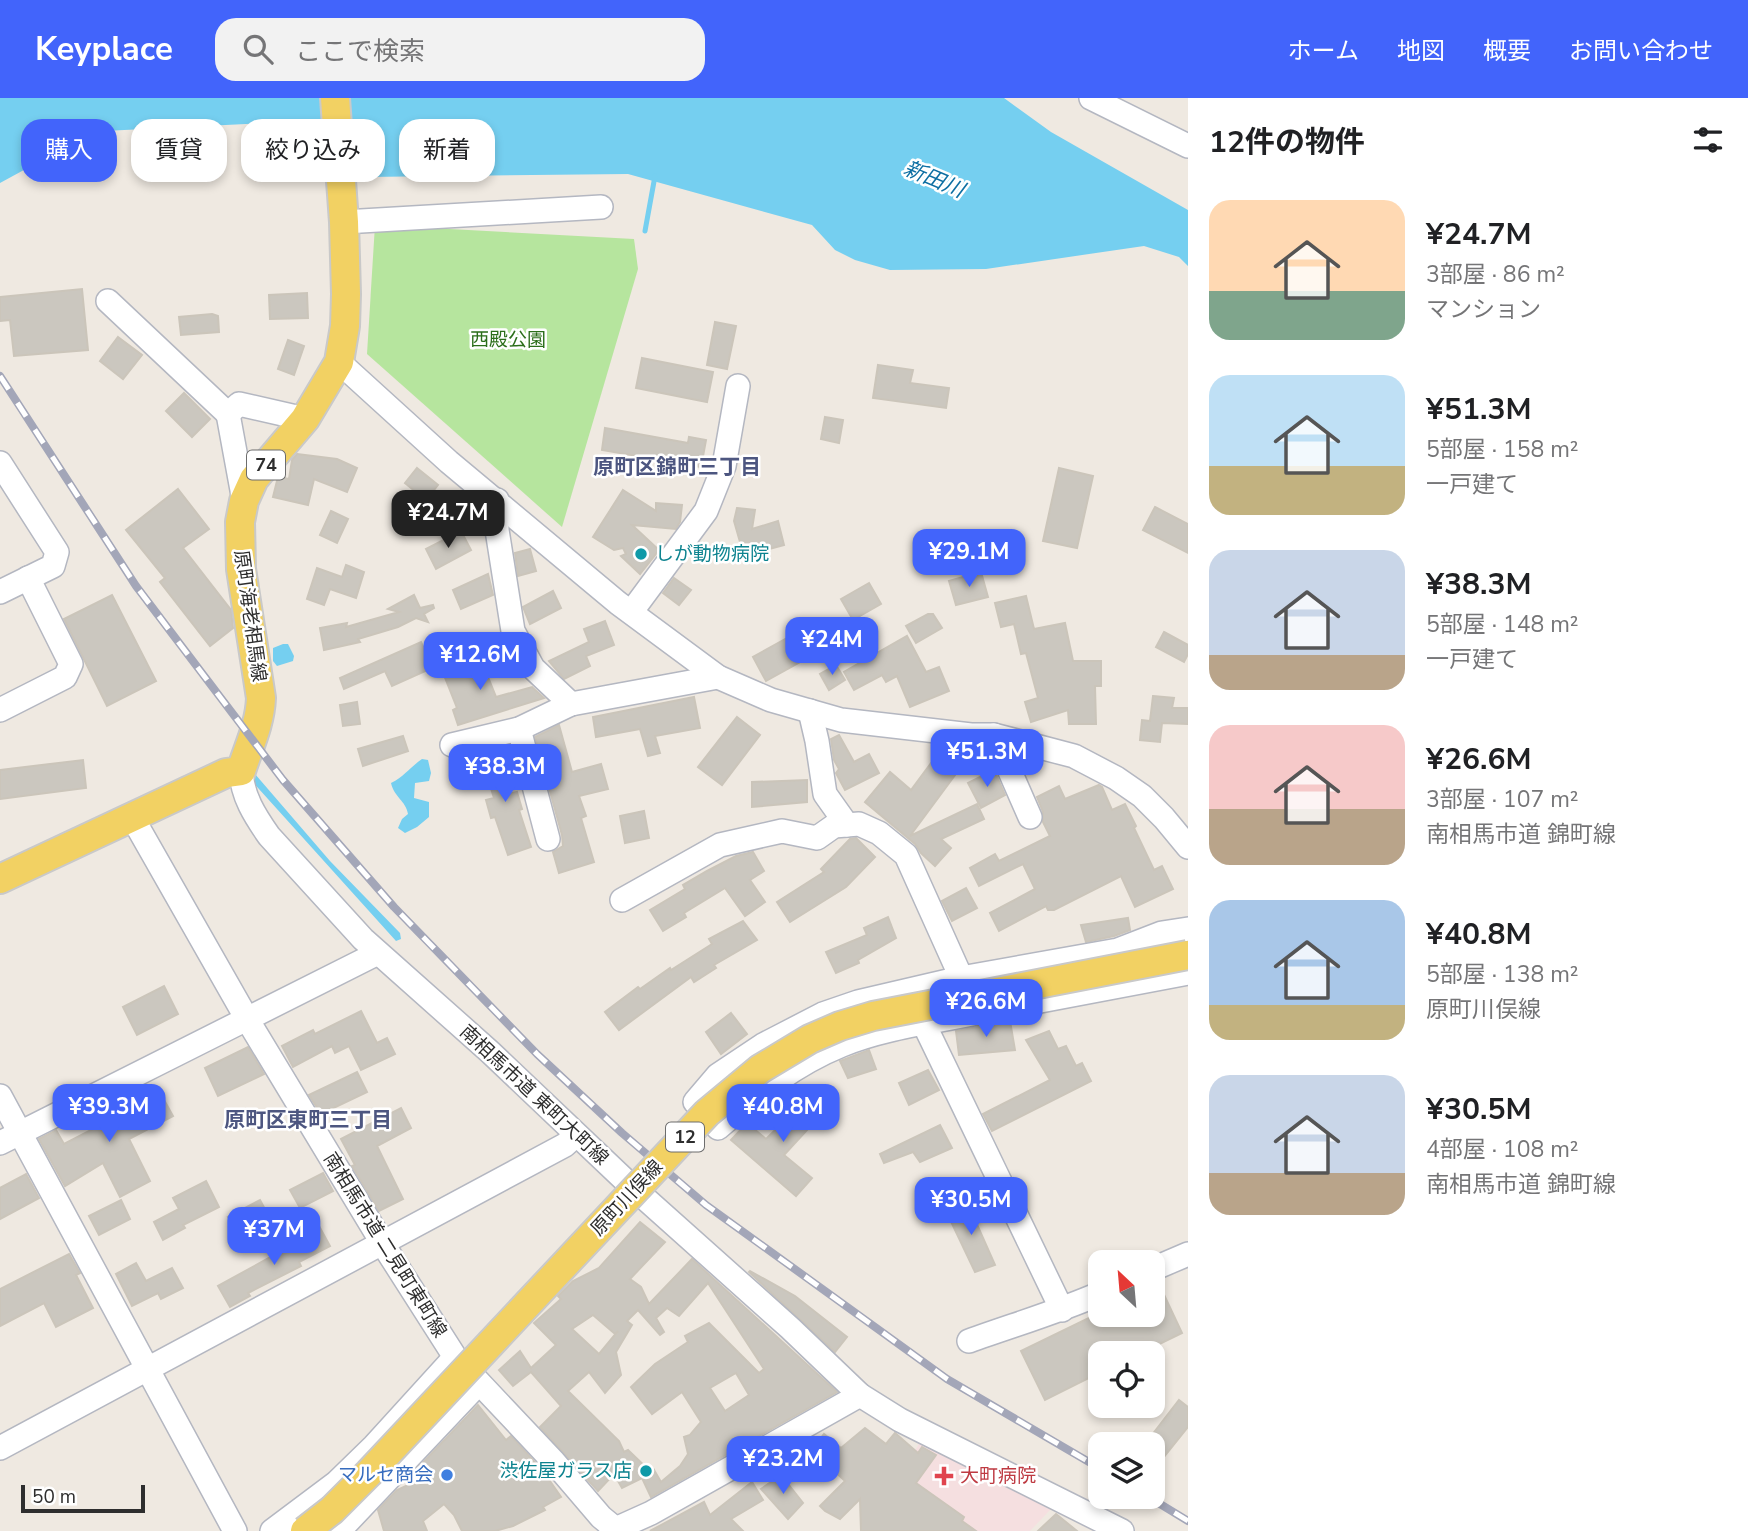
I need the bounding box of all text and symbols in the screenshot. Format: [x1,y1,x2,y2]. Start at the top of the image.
search box [215,18,705,81]
text: Keyplace [35,27,173,72]
icon: search [239,30,277,68]
text: ここで検索 [295,34,425,69]
text: ホーム [1288,35,1359,67]
text: 地図 [1397,35,1445,67]
text: 概要 [1483,35,1531,67]
text: お問い合わせ [1569,35,1713,67]
chip: 購入 [21,119,117,182]
chip: 賃貸 [131,119,227,182]
chip: 絞り込み [241,119,385,182]
chip: 新着 [399,119,495,182]
icon: filters [1689,121,1727,159]
text: 12件の物件 [1209,122,1365,163]
water label: 新田川 [900,154,970,205]
text: ¥24.7M [1426,214,1531,255]
icon: home [1265,228,1349,312]
text: 3部屋 · 86 m² [1426,259,1565,290]
text: マンション [1426,294,1541,325]
park label: 西殿公園 [470,327,546,353]
text: ¥51.3M [1426,389,1531,430]
icon: home [1265,403,1349,487]
text: 5部屋 · 158 m² [1426,434,1579,465]
road number: 74 [247,450,285,480]
district label: 原町区錦町三丁目 [593,453,761,481]
text: 一戸建て [1426,469,1518,500]
pin: ¥24.7M [391,490,505,550]
text: ¥24.7M [408,497,488,528]
pin: ¥29.1M [912,530,1026,589]
text: ¥29.1M [929,536,1009,567]
place label: しが動物病院 [655,541,769,567]
marker: しが動物病院 [633,546,649,562]
street label: 原町海老相馬線 [228,548,272,684]
text: ¥38.3M [1426,564,1531,605]
icon: home [1265,578,1349,662]
text: 5部屋 · 148 m² [1426,609,1579,640]
pin: ¥24M [791,618,873,677]
text: ¥24M [801,624,863,655]
pin: ¥12.6M [423,632,537,692]
text: ¥12.6M [440,639,520,670]
text: 一戸建て [1426,644,1518,675]
pin: ¥51.3M [930,730,1044,789]
text: ¥51.3M [947,736,1027,767]
text: ¥26.6M [1426,739,1531,780]
pin: ¥38.3M [448,744,562,804]
text: ¥38.3M [465,751,545,782]
icon: home [1265,753,1349,837]
text: 3部屋 · 107 m² [1426,784,1579,815]
text: 南相馬市道 錦町線 [1426,819,1616,850]
text: ¥40.8M [1426,914,1531,955]
icon: home [1265,928,1349,1012]
text: 5部屋 · 138 m² [1426,959,1579,990]
pin: ¥26.6M [929,979,1043,1039]
text: ¥26.6M [946,986,1026,1017]
text: 原町川俣線 [1426,994,1541,1025]
street label: 南相馬市道 東町大町線 [454,1019,614,1171]
pin: ¥39.3M [52,1084,166,1144]
pin: ¥40.8M [726,1084,840,1144]
text: ¥30.5M [1426,1089,1531,1130]
text: ¥39.3M [69,1091,149,1122]
text: ¥40.8M [743,1091,823,1122]
icon: home [1265,1103,1349,1187]
district label: 原町区東町三丁目 [224,1106,392,1134]
road number: 12 [666,1122,704,1152]
text: 4部屋 · 108 m² [1426,1134,1579,1165]
street label: 南相馬市道 二見町東町線 [317,1147,453,1343]
street label: 原町川俣線 [585,1154,669,1242]
text: 南相馬市道 錦町線 [1426,1169,1616,1200]
pin: ¥30.5M [914,1178,1028,1237]
text: ¥30.5M [931,1184,1011,1215]
pin: ¥37M [233,1208,315,1267]
text: ¥37M [243,1214,305,1245]
north arrow [1088,1250,1166,1326]
map controls [1088,1250,1165,1509]
button: locate [1088,1341,1165,1418]
button: layers [1088,1432,1165,1509]
pin: ¥23.2M [726,1436,840,1496]
text: ¥23.2M [743,1443,823,1474]
place label: 渋佐屋ガラス店 [499,1458,632,1484]
place label: マルセ商会 [338,1462,433,1488]
marker: 渋佐屋ガラス店 [638,1463,654,1479]
place label: 大町病院 [960,1463,1036,1489]
marker: 大町病院 [934,1466,954,1486]
marker: マルセ商会 [439,1467,455,1483]
scale bar [21,1482,145,1514]
text: 50 m [32,1484,76,1510]

